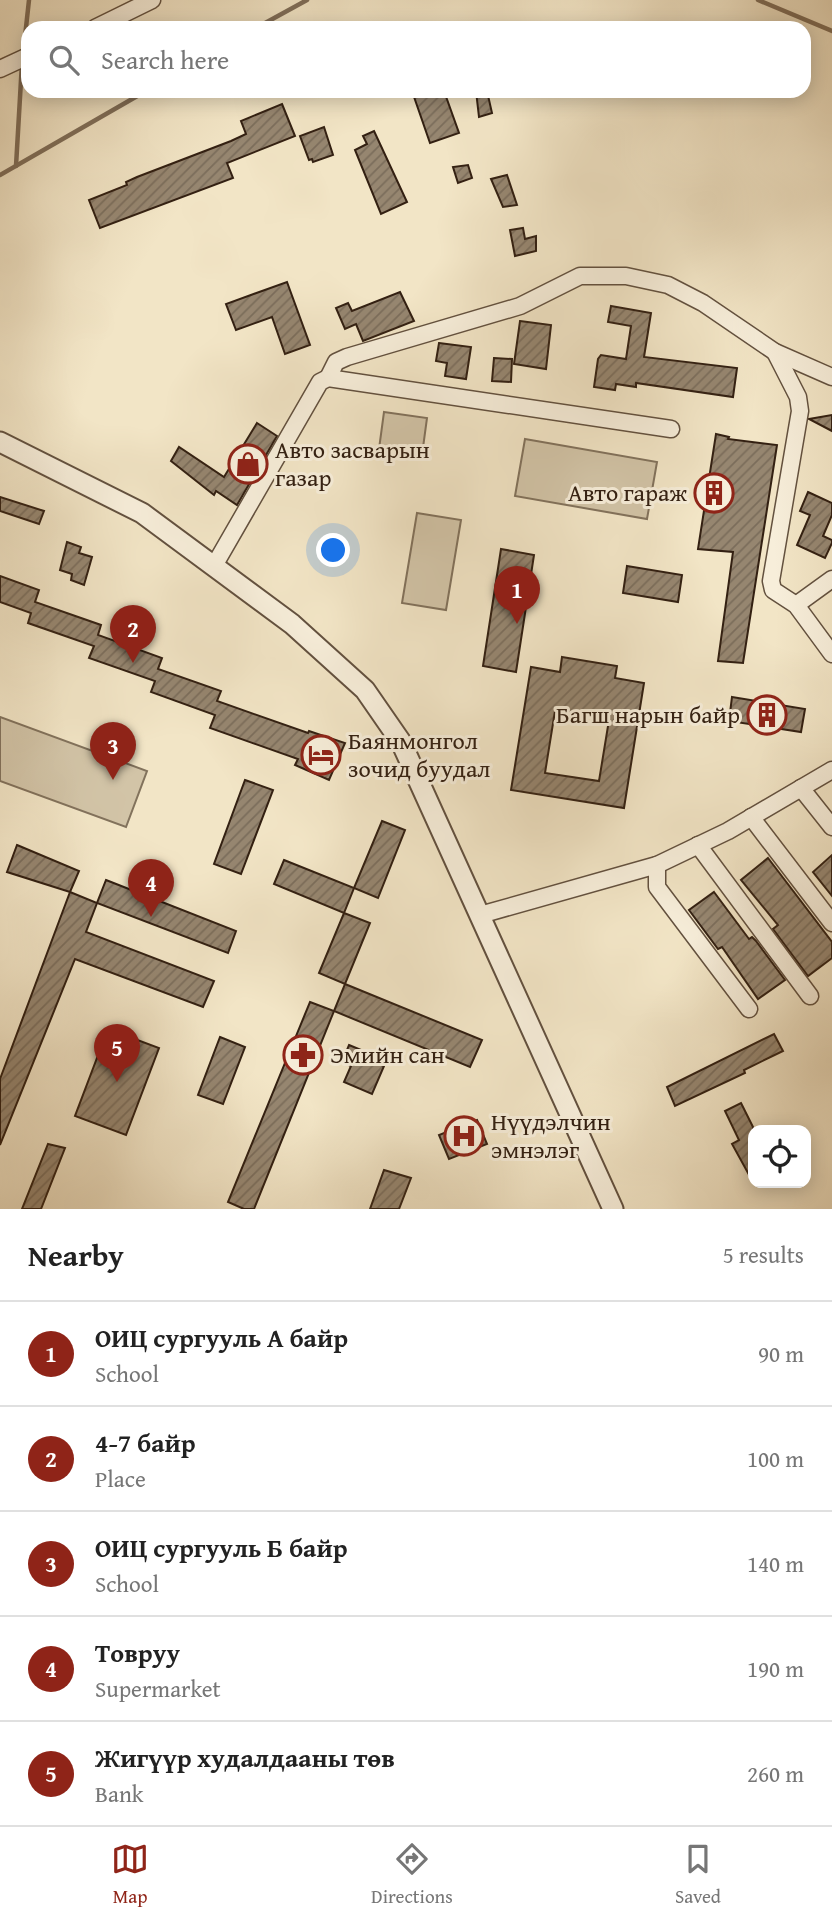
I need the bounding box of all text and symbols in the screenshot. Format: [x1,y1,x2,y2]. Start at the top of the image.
search box [21,21,811,98]
text: Search here [101,40,229,79]
icon: search [45,41,83,79]
place label: Авто засварын газар [275,432,430,495]
shop icon: Авто засварын газар [227,443,269,485]
building icon: Авто гараж [693,472,735,514]
place label: Авто гараж [568,475,687,510]
your location [316,533,350,567]
pin: 1 [494,566,540,624]
pin: 2 [110,605,156,663]
building icon: Багш нарын байр [746,694,788,736]
place label: Багш нарын байр [556,697,740,732]
pin: 3 [90,722,136,780]
place label: Баянмонгол зочид буудал [348,723,491,786]
hotel icon: Баянмонгол зочид буудал [300,734,342,776]
pin: 4 [128,859,174,917]
pin: 5 [94,1024,140,1082]
pharmacy icon: Эмийн сан [282,1034,324,1076]
place label: Эмийн сан [330,1037,445,1072]
place label: Нүүдэлчин эмнэлэг [491,1104,611,1167]
hospital icon: Нүүдэлчин эмнэлэг [443,1115,485,1157]
map controls [748,1125,811,1188]
button: locate [748,1125,811,1188]
text: Nearby [28,1233,124,1277]
text: 5 results [723,1238,804,1271]
text: ОИЦ сургууль А байр [95,1318,348,1357]
text: 1 [45,1337,57,1370]
text: 90 m [758,1337,804,1370]
text: School [95,1357,159,1390]
text: 4-7 байр [95,1423,196,1462]
text: 2 [45,1442,57,1475]
text: 100 m [747,1442,804,1475]
text: Place [95,1462,146,1495]
text: ОИЦ сургууль Б байр [95,1528,347,1567]
text: 3 [45,1547,57,1580]
text: 140 m [747,1547,804,1580]
text: School [95,1567,159,1600]
text: Товруу [95,1633,180,1672]
text: 4 [45,1652,57,1685]
text: 190 m [747,1652,804,1685]
text: Supermarket [95,1672,221,1705]
text: Жигүүр худалдааны төв [95,1738,395,1777]
text: 5 [45,1757,57,1790]
text: 260 m [747,1757,804,1790]
text: Bank [95,1777,144,1810]
tab: Map [111,1840,149,1910]
tab: Directions [371,1840,453,1910]
tab: Saved [675,1840,721,1910]

